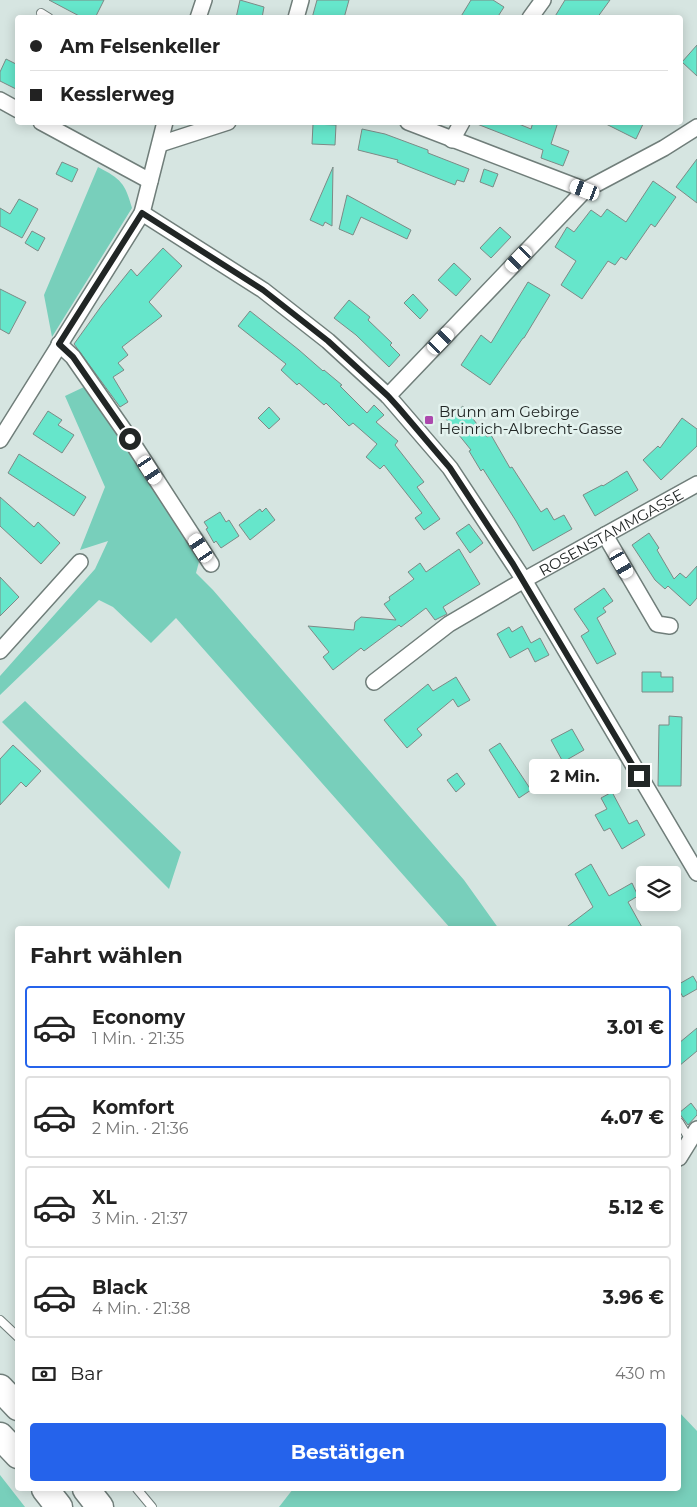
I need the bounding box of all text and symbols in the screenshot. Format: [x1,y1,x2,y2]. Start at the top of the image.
text: Am Felsenkeller [60,35,220,58]
text: Kesslerweg [60,83,175,106]
car [568,178,601,202]
car [503,243,534,275]
car [425,325,456,357]
place label: Brunn am Gebirge Heinrich-Albrecht-Gasse [439,402,623,438]
marker: Brunn am Gebirge Heinrich-Albrecht-Gasse [423,414,435,426]
route start [119,428,141,450]
car [135,453,164,487]
street label: ROSENSTAMMGASSE [535,484,686,580]
car [186,531,215,565]
car [608,547,635,581]
callout: 2 Min. [529,758,622,794]
route end [628,765,650,787]
text: 2 Min. [550,767,600,786]
map controls [636,866,681,911]
button: layers [636,866,681,911]
text: Fahrt wählen [30,942,183,969]
icon: car [32,1005,77,1050]
text: Economy [92,1006,185,1029]
text: 3.01 € [607,1016,664,1039]
text: 1 Min. · 21:35 [92,1029,184,1048]
icon: car [32,1095,77,1140]
text: Komfort [92,1096,174,1119]
text: 4.07 € [600,1106,664,1129]
text: 2 Min. · 21:36 [92,1119,189,1138]
icon: car [32,1185,77,1230]
text: XL [92,1186,117,1209]
text: 5.12 € [609,1196,664,1219]
text: 3 Min. · 21:37 [92,1209,188,1228]
icon: car [32,1275,77,1320]
text: Black [92,1276,148,1299]
text: 3.96 € [603,1286,664,1309]
text: 4 Min. · 21:38 [92,1299,190,1318]
icon: cash [30,1360,58,1388]
text: Bar [70,1362,103,1385]
text: 430 m [615,1364,666,1383]
button: Bestätigen [30,1423,666,1481]

